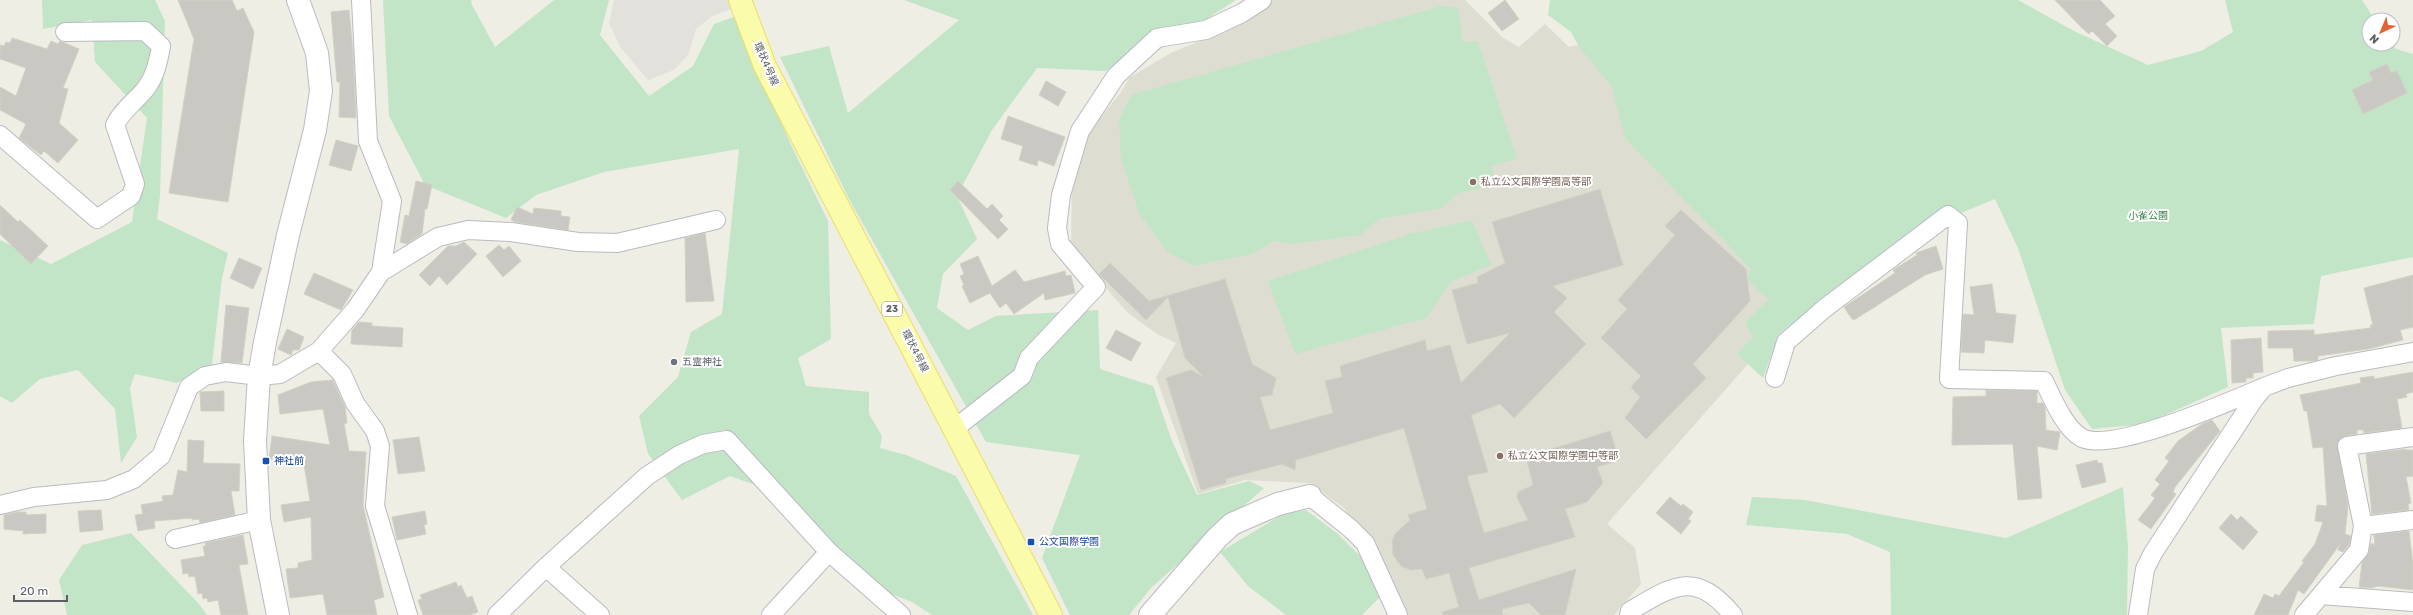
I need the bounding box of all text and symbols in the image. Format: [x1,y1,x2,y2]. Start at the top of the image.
north arrow [2361,12,2401,52]
text: N [2367,31,2382,46]
street label: 環状4号線 [751,40,781,88]
place label: 私立公文国際学園高等部 [1481,176,1591,188]
marker: 私立公文国際学園高等部 [1468,177,1478,187]
park label: 小雀公園 [2128,210,2168,222]
road number: 23 [882,302,902,316]
street label: 環状4号線 [899,328,931,374]
place label: 五霊神社 [682,356,722,368]
marker: 五霊神社 [669,357,679,367]
place label: 私立公文国際学園中等部 [1508,450,1618,462]
marker: 私立公文国際学園中等部 [1495,451,1505,461]
place label: 神社前 [274,455,304,467]
marker: 神社前 [261,456,271,466]
place label: 公文国際学園 [1039,536,1099,548]
marker: 公文国際学園 [1026,537,1036,547]
scale bar [14,577,67,603]
text: 20 m [20,584,48,598]

